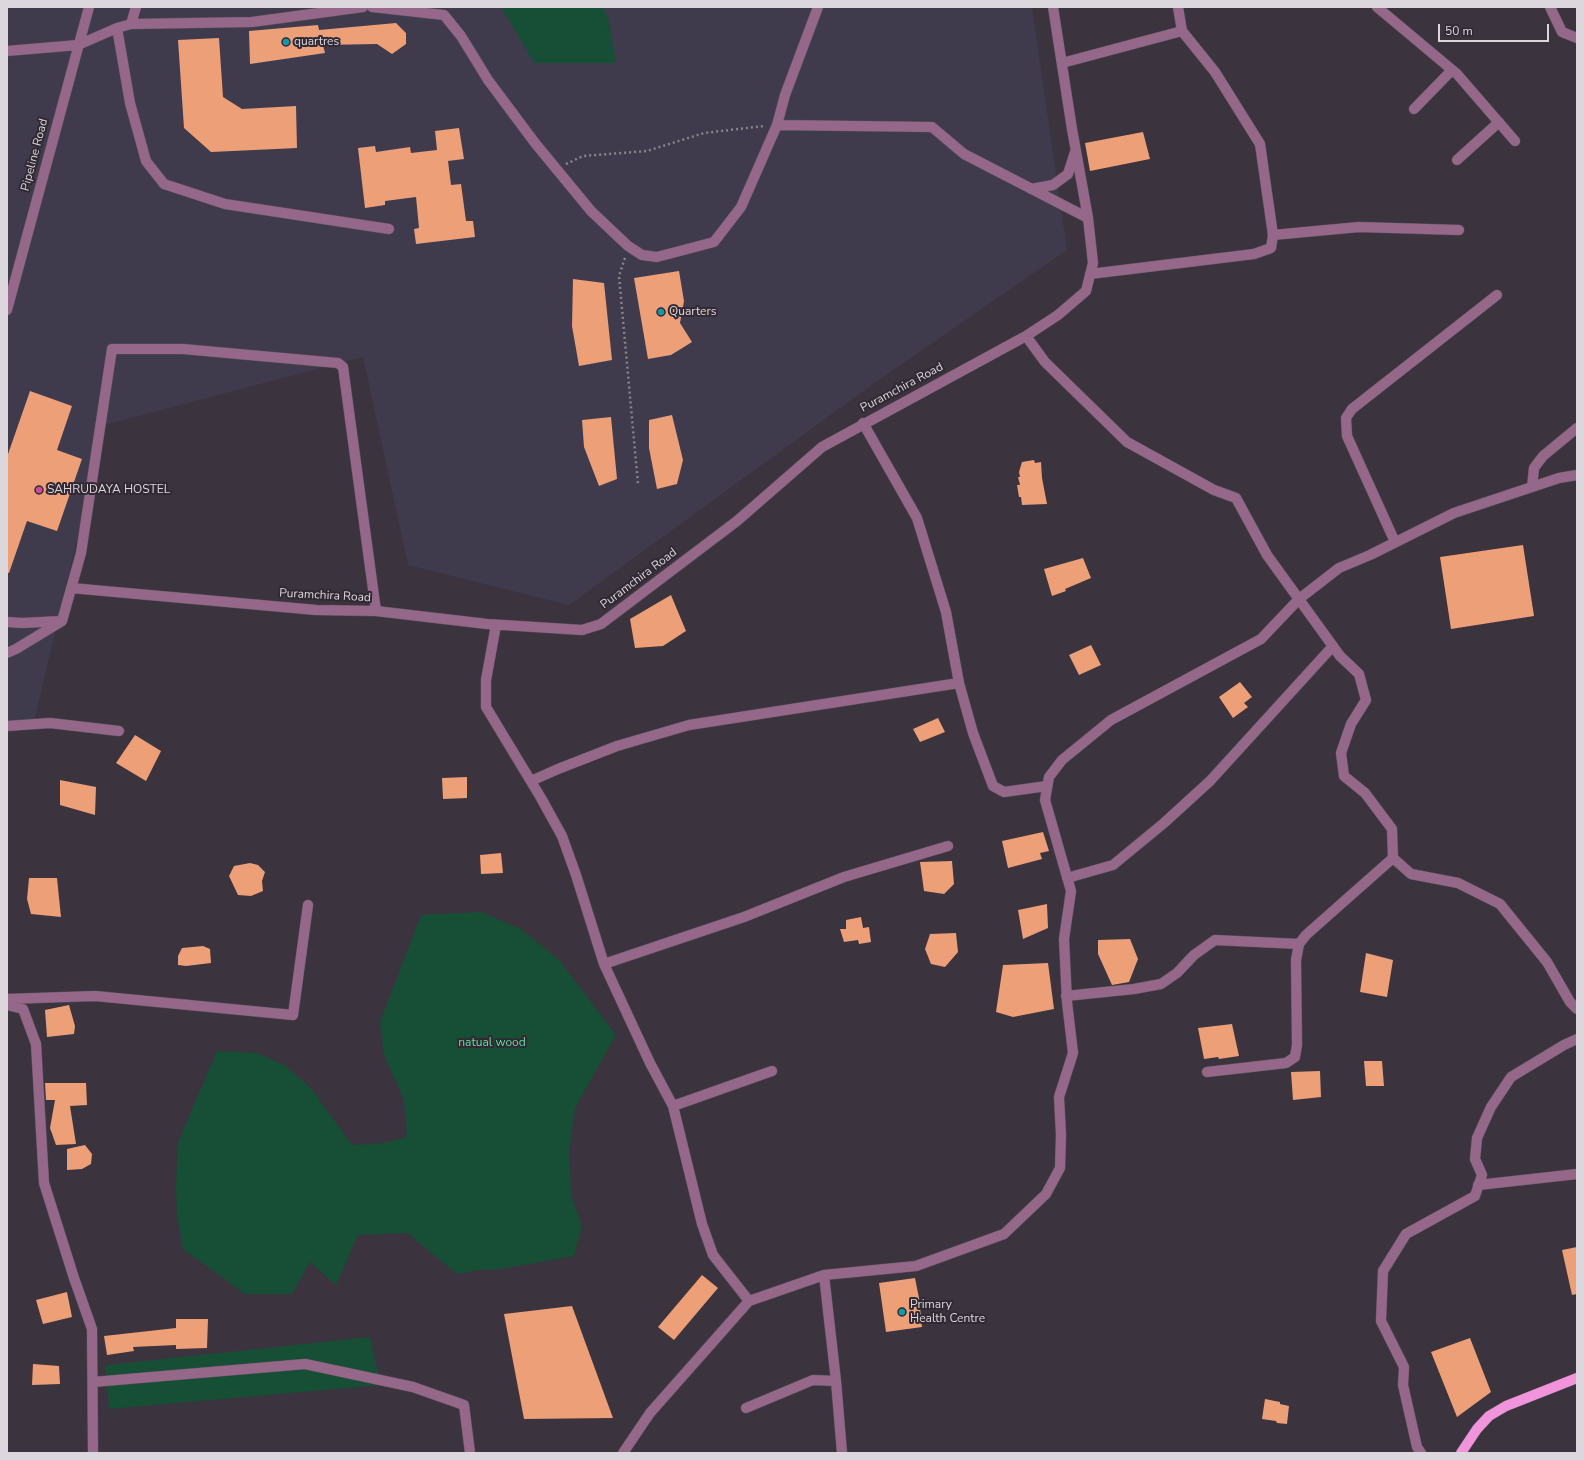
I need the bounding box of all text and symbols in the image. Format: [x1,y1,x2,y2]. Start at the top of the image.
scale bar [1440,16,1551,42]
text: 50 m [1445,23,1473,39]
place label: quartres [294,35,339,49]
marker: quartres [281,37,291,47]
street label: Pipeline Road [18,117,52,193]
place label: Quarters [669,305,716,319]
marker: Quarters [656,307,666,317]
street label: Puramchira Road [858,360,946,416]
place label: SAHRUDAYA HOSTEL [47,483,170,497]
marker: SAHRUDAYA HOSTEL [34,485,44,495]
street label: Puramchira Road [598,546,680,612]
street label: Puramchira Road [279,586,371,606]
park label: natual wood [458,1036,526,1050]
place label: Primary Health Centre [910,1298,985,1326]
marker: Primary Health Centre [897,1307,907,1317]

